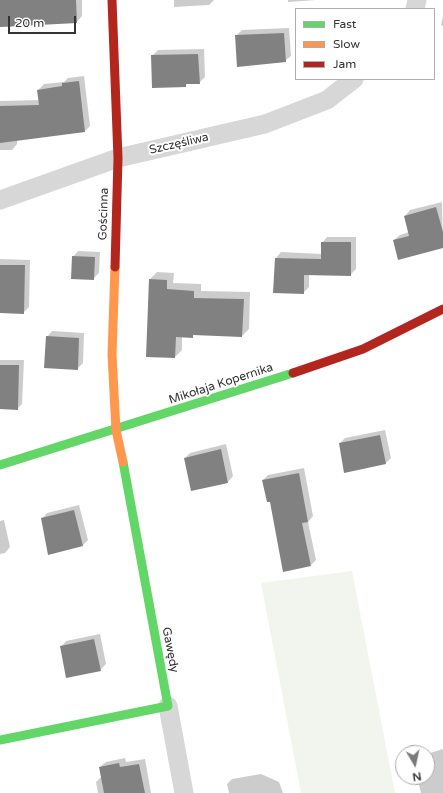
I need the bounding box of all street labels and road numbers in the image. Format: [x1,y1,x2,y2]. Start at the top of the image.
street label: Szczęśliwa [148,130,210,158]
street label: Gościnna [96,187,112,241]
street label: Mikołaja Kopernika [167,360,275,408]
street label: Gawędy [159,626,181,674]

